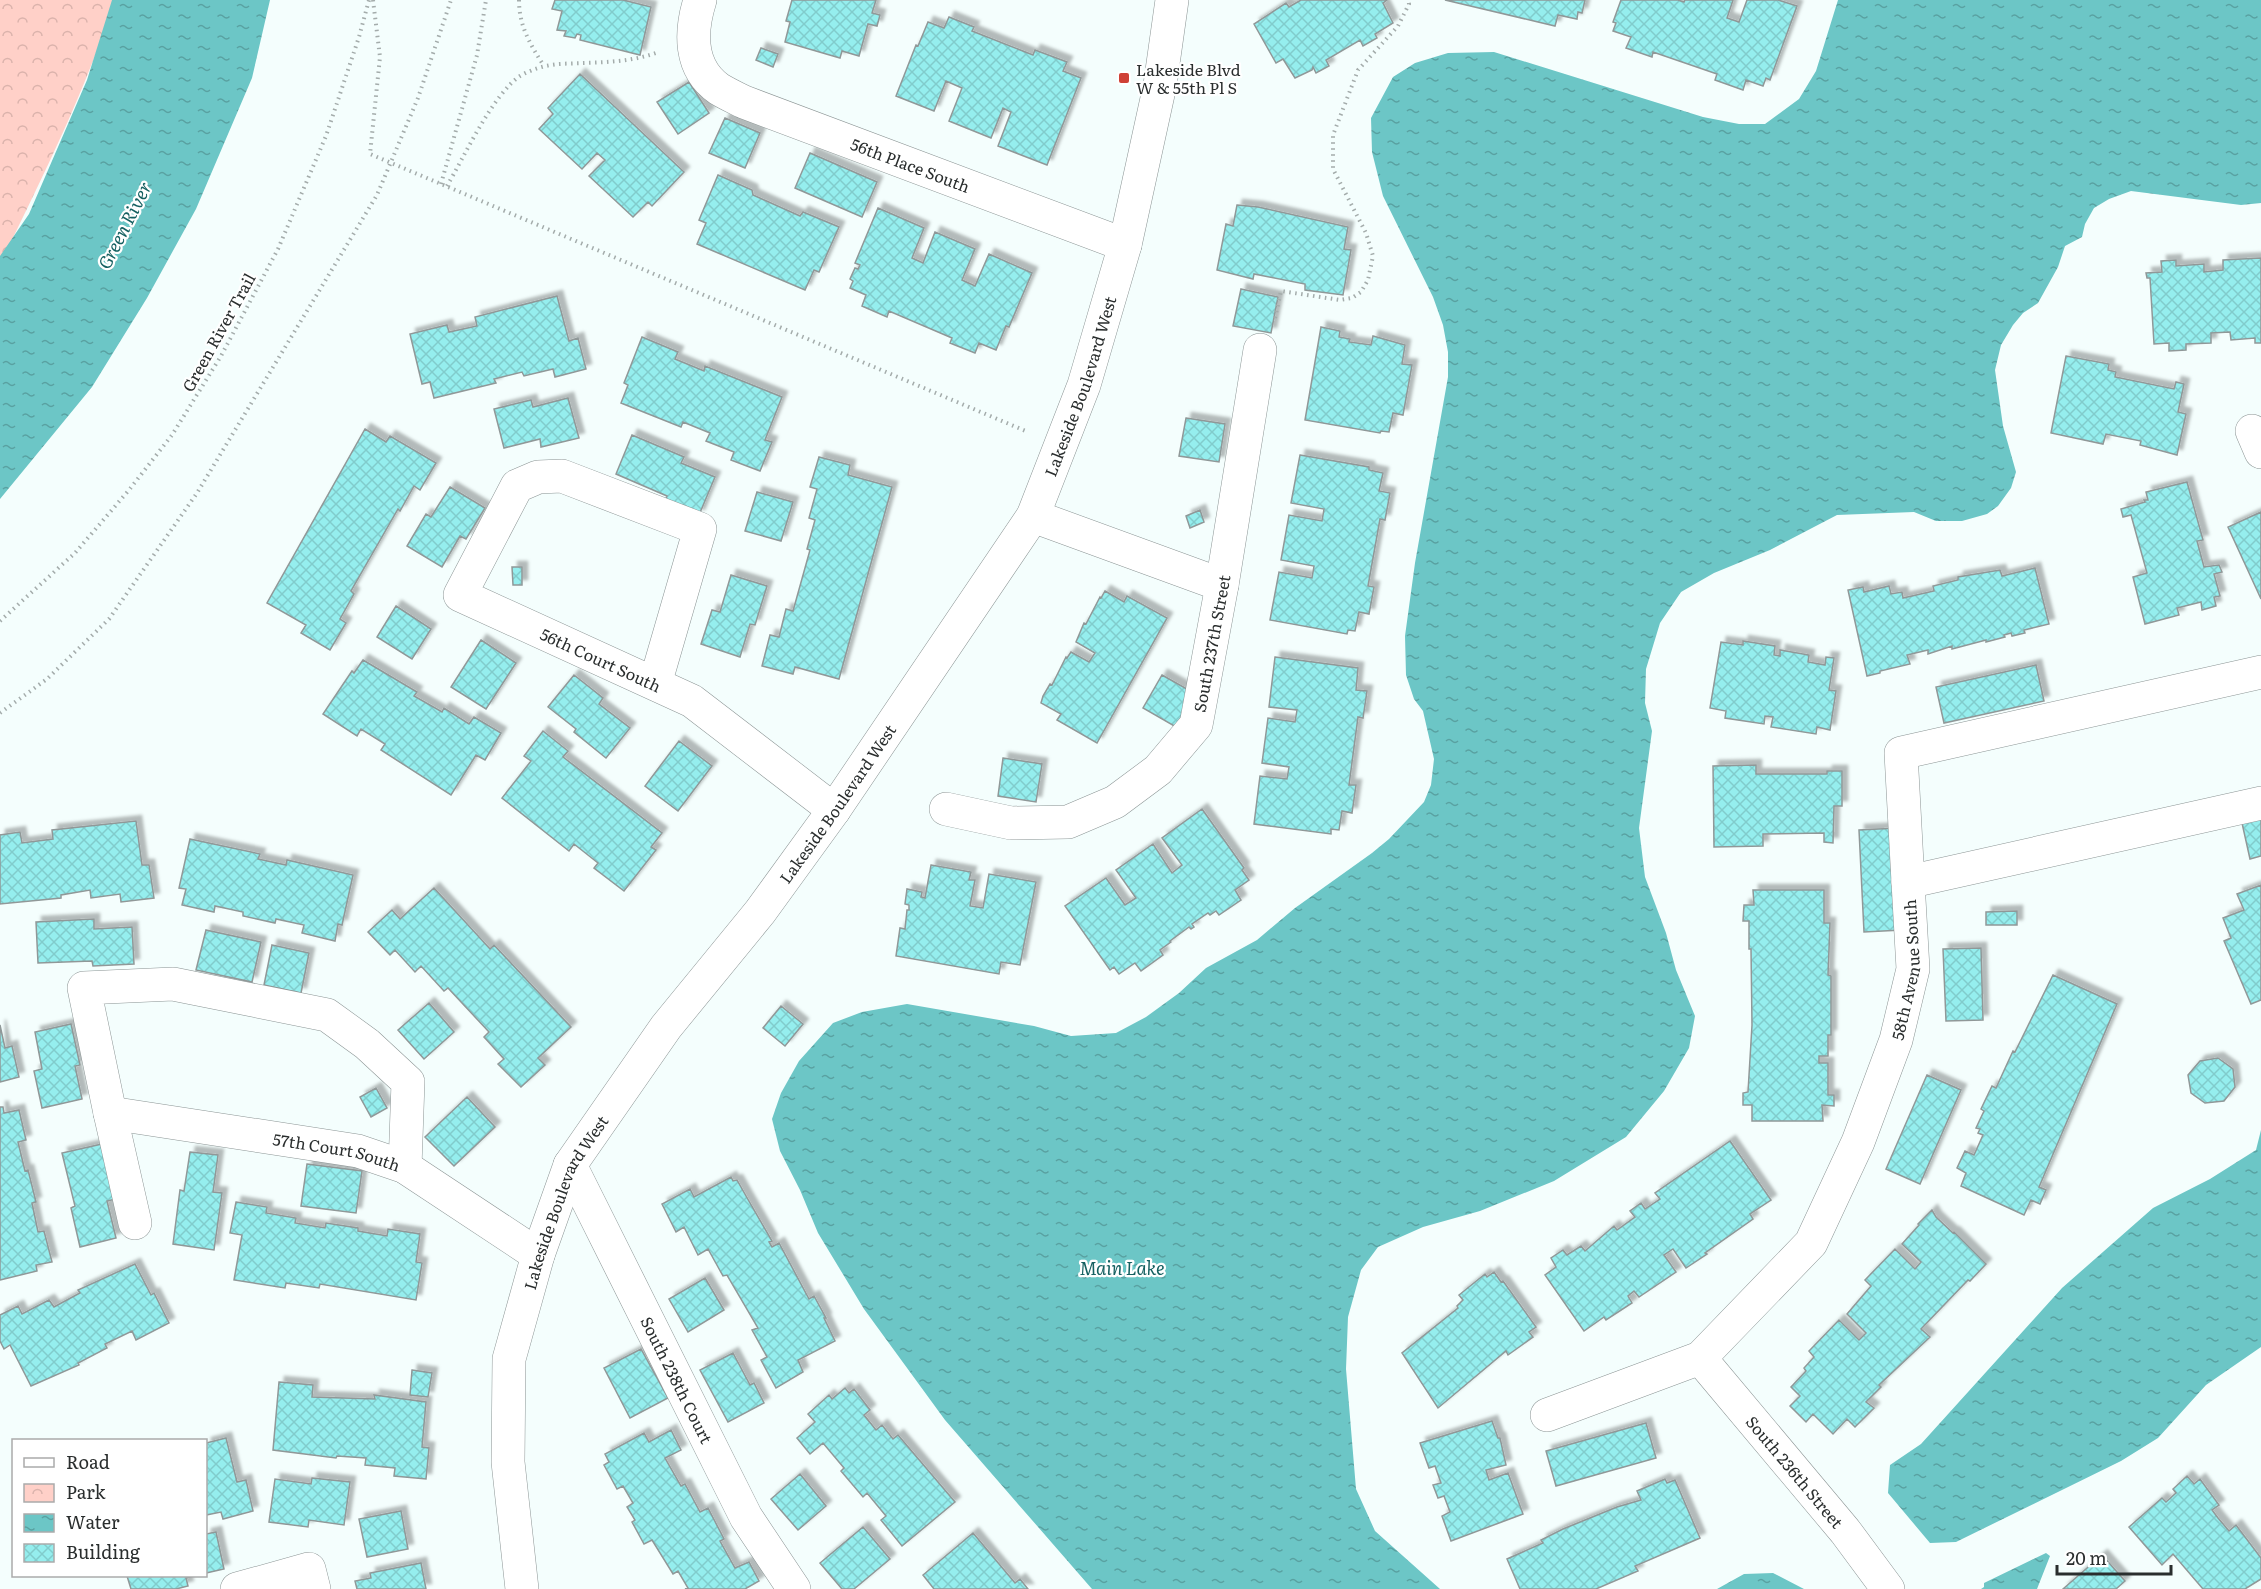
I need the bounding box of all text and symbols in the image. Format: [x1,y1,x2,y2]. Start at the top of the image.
place label: Lakeside Blvd W & 55th Pl S [1136,57,1241,99]
marker: Lakeside Blvd W & 55th Pl S [1117,71,1131,85]
street label: 56th Place South [848,131,974,198]
water label: Green River [90,177,158,273]
street label: Green River Trail [175,268,261,396]
street label: Lakeside Boulevard West [1038,293,1122,480]
street label: South 237th Street [1187,572,1236,714]
street label: 56th Court South [537,621,666,698]
street label: Lakeside Boulevard West [773,719,901,888]
street label: 58th Avenue South [1884,898,1925,1042]
street label: Lakeside Boulevard West [517,1110,614,1292]
street label: 57th Court South [271,1126,404,1177]
water label: Main Lake [1079,1254,1165,1281]
street label: South 238th Court [635,1312,719,1448]
street label: South 236th Street [1741,1410,1850,1533]
legend [12,1439,207,1577]
text: Road [66,1448,110,1475]
text: Park [66,1478,107,1505]
text: Water [66,1508,120,1535]
text: Building [66,1538,141,1565]
scale bar [2057,1538,2171,1576]
text: 20 m [2066,1544,2107,1571]

